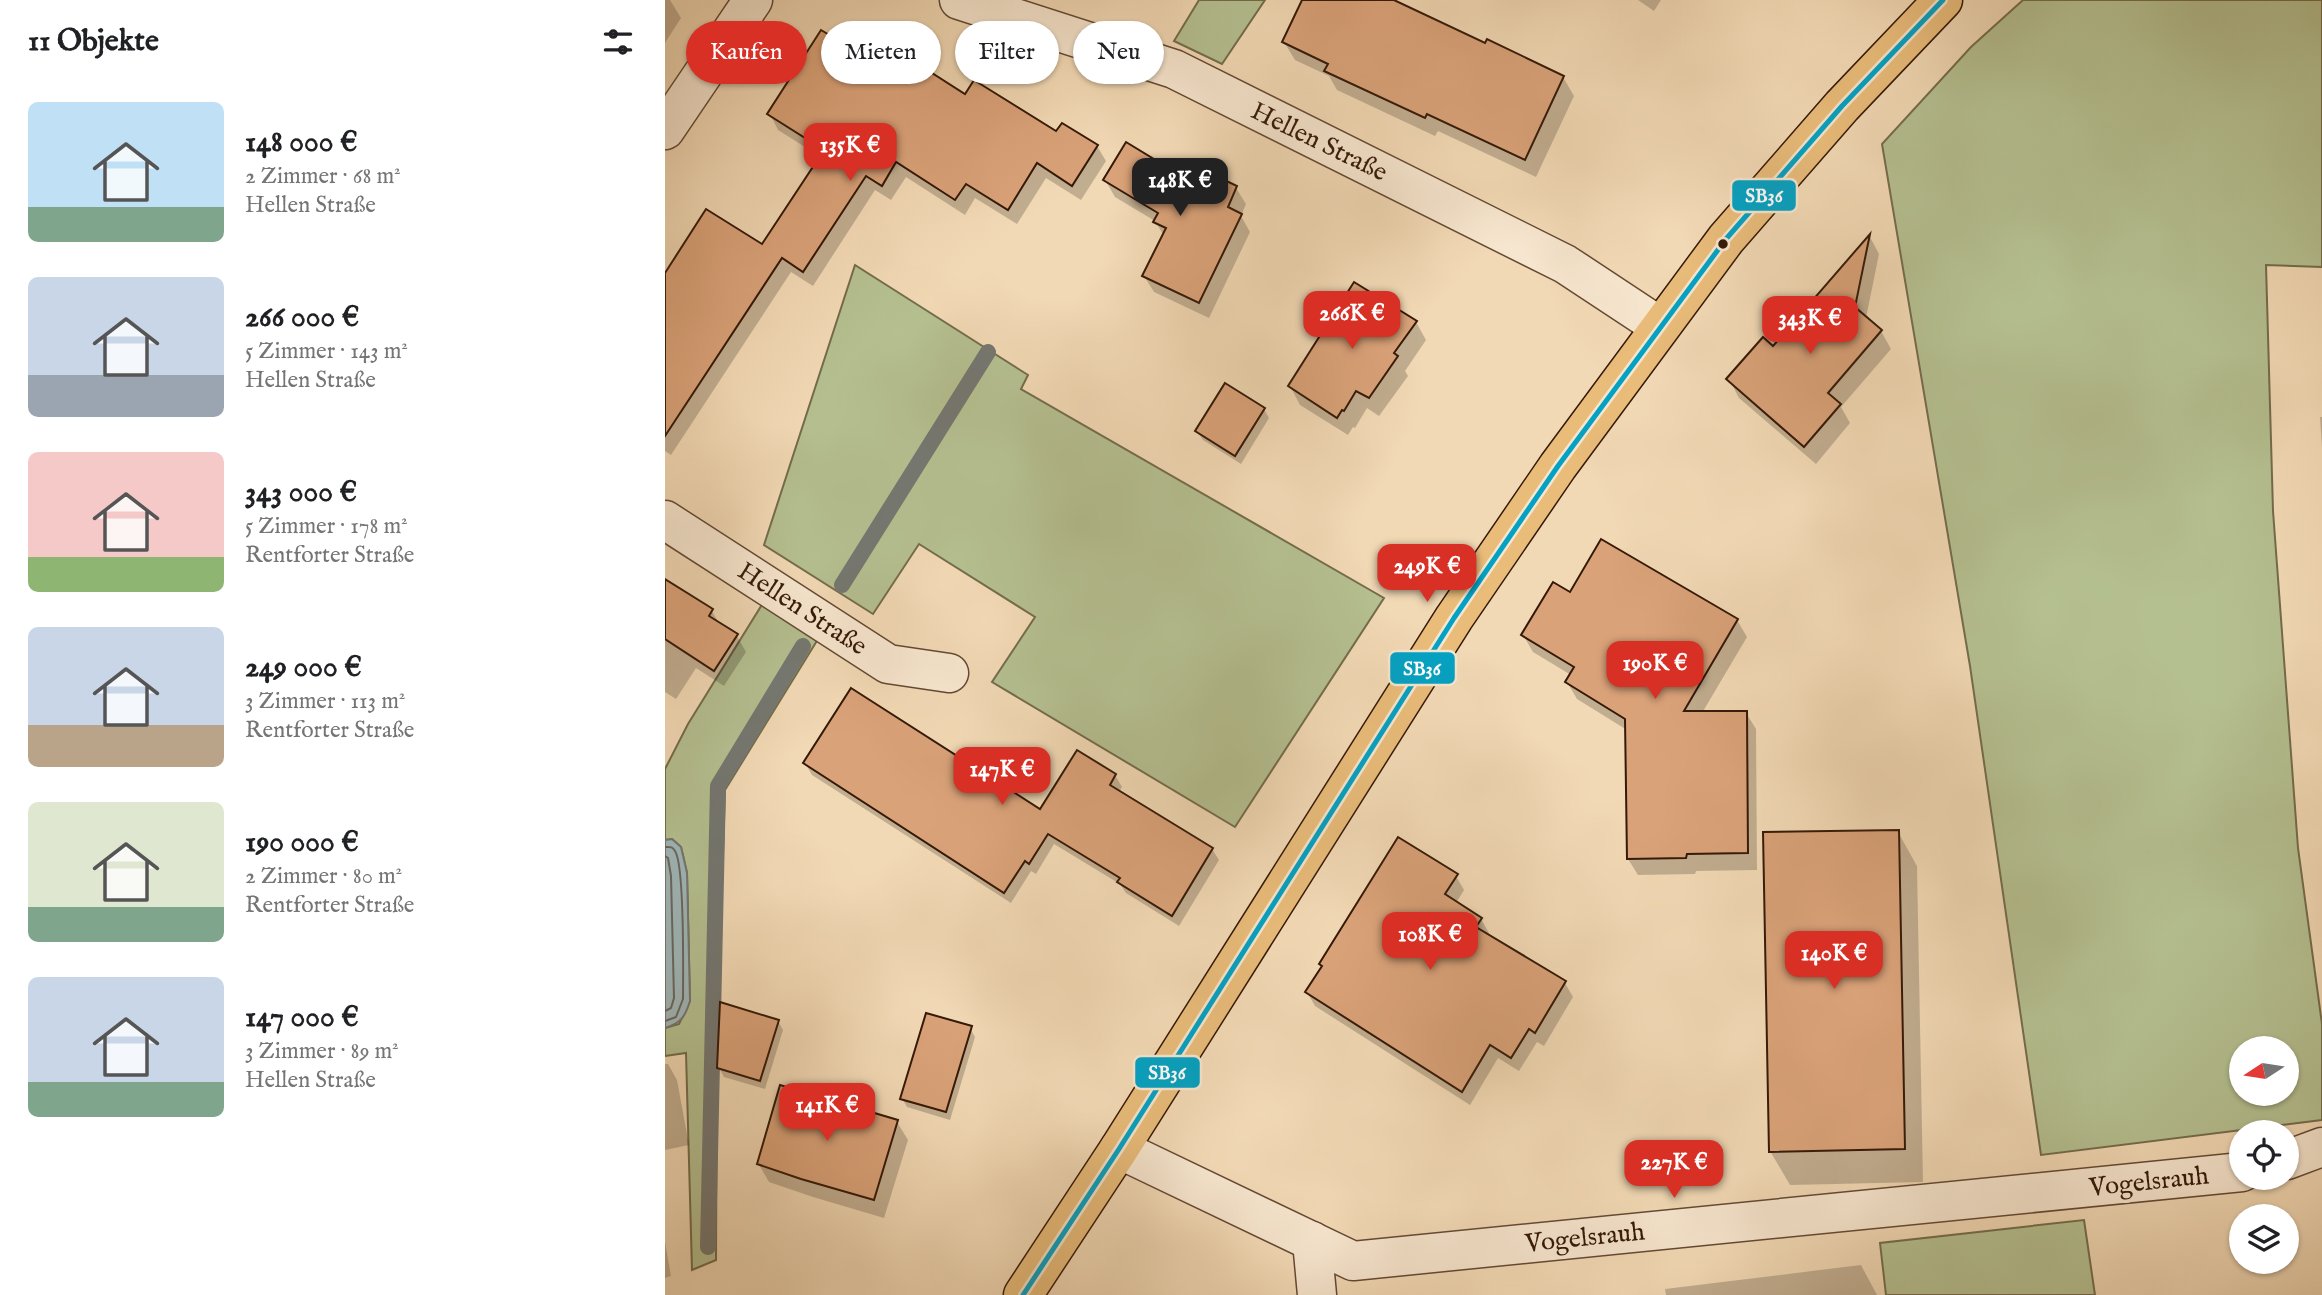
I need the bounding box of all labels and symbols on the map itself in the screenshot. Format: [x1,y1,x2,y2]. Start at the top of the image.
street label: Hellen Straße [1245,95,1393,189]
pin: 135K € [793,124,907,183]
pin: 148K € [1123,158,1237,218]
line badge: SB36 [1731,179,1797,212]
text: SB36 [1745,185,1784,209]
unlabelled marker [1716,237,1730,251]
pin: 266K € [1295,292,1409,351]
pin: 343K € [1753,296,1867,356]
pin: 249K € [1370,544,1484,604]
street label: Hellen Straße [731,555,873,663]
pin: 190K € [1598,642,1712,701]
line badge: SB36 [1389,651,1456,685]
text: SB36 [1403,658,1442,682]
pin: 147K € [945,748,1059,807]
pin: 108K € [1373,912,1487,972]
pin: 140K € [1777,932,1891,991]
north arrow [2229,1036,2299,1106]
line badge: SB36 [1134,1056,1201,1089]
text: SB36 [1148,1062,1187,1086]
pin: 141K € [770,1084,884,1143]
pin: 227K € [1617,1140,1731,1200]
street label: Vogelsrauh [2087,1159,2211,1205]
street label: Vogelsrauh [1523,1215,1647,1261]

